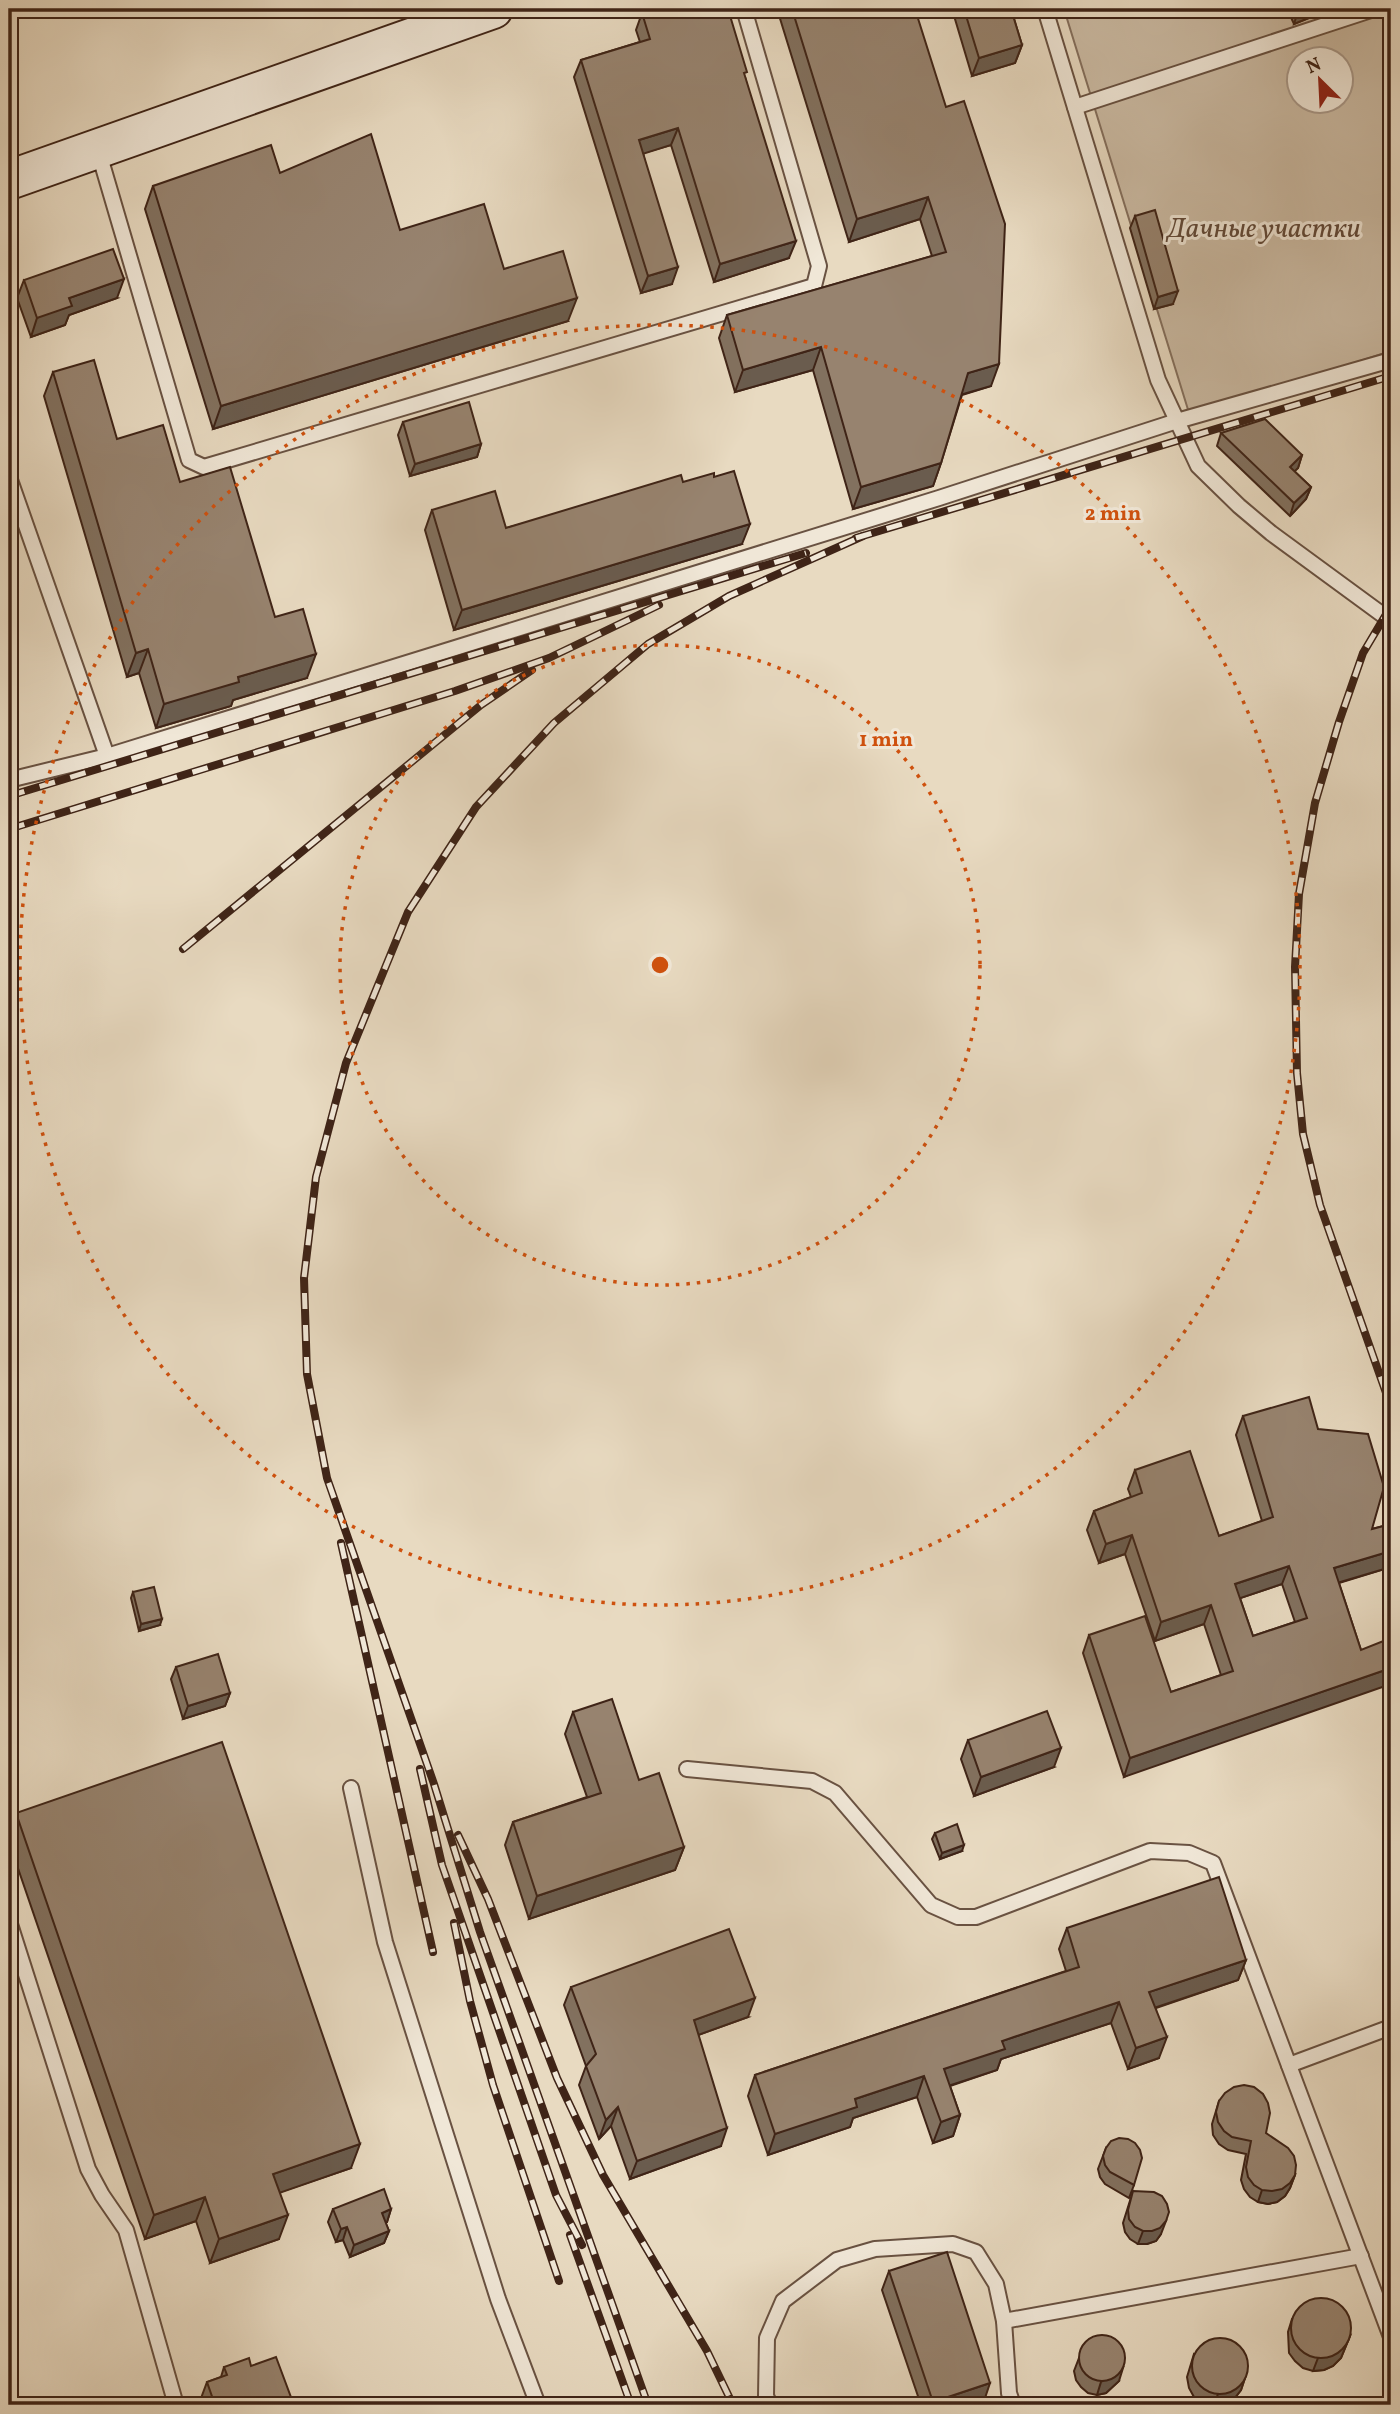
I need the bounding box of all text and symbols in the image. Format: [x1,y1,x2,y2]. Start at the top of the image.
north arrow [1284,46,1354,116]
text: N [1302,52,1326,81]
park label: Дачные участки [1165,210,1361,249]
text: 2 min [1085,500,1141,529]
text: 1 min [859,726,913,755]
centre of rings [648,953,672,977]

